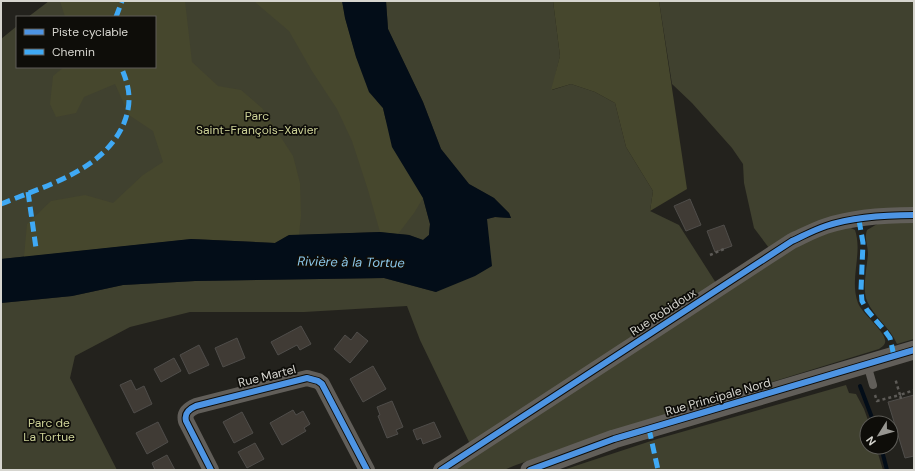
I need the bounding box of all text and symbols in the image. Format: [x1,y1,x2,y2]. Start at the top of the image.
legend [16,16,156,68]
text: Piste cyclable [52,24,128,40]
text: Chemin [52,44,95,60]
park label: Parc Saint-François-Xavier [196,108,318,138]
water label: Rivière à la Tortue [297,253,405,271]
street label: Rue Robidoux [627,285,699,339]
street label: Rue Martel [236,361,298,391]
street label: Rue Principale Nord [664,374,772,420]
park label: Parc de La Tortue [23,415,75,445]
north arrow [859,415,899,455]
text: N [863,434,879,448]

